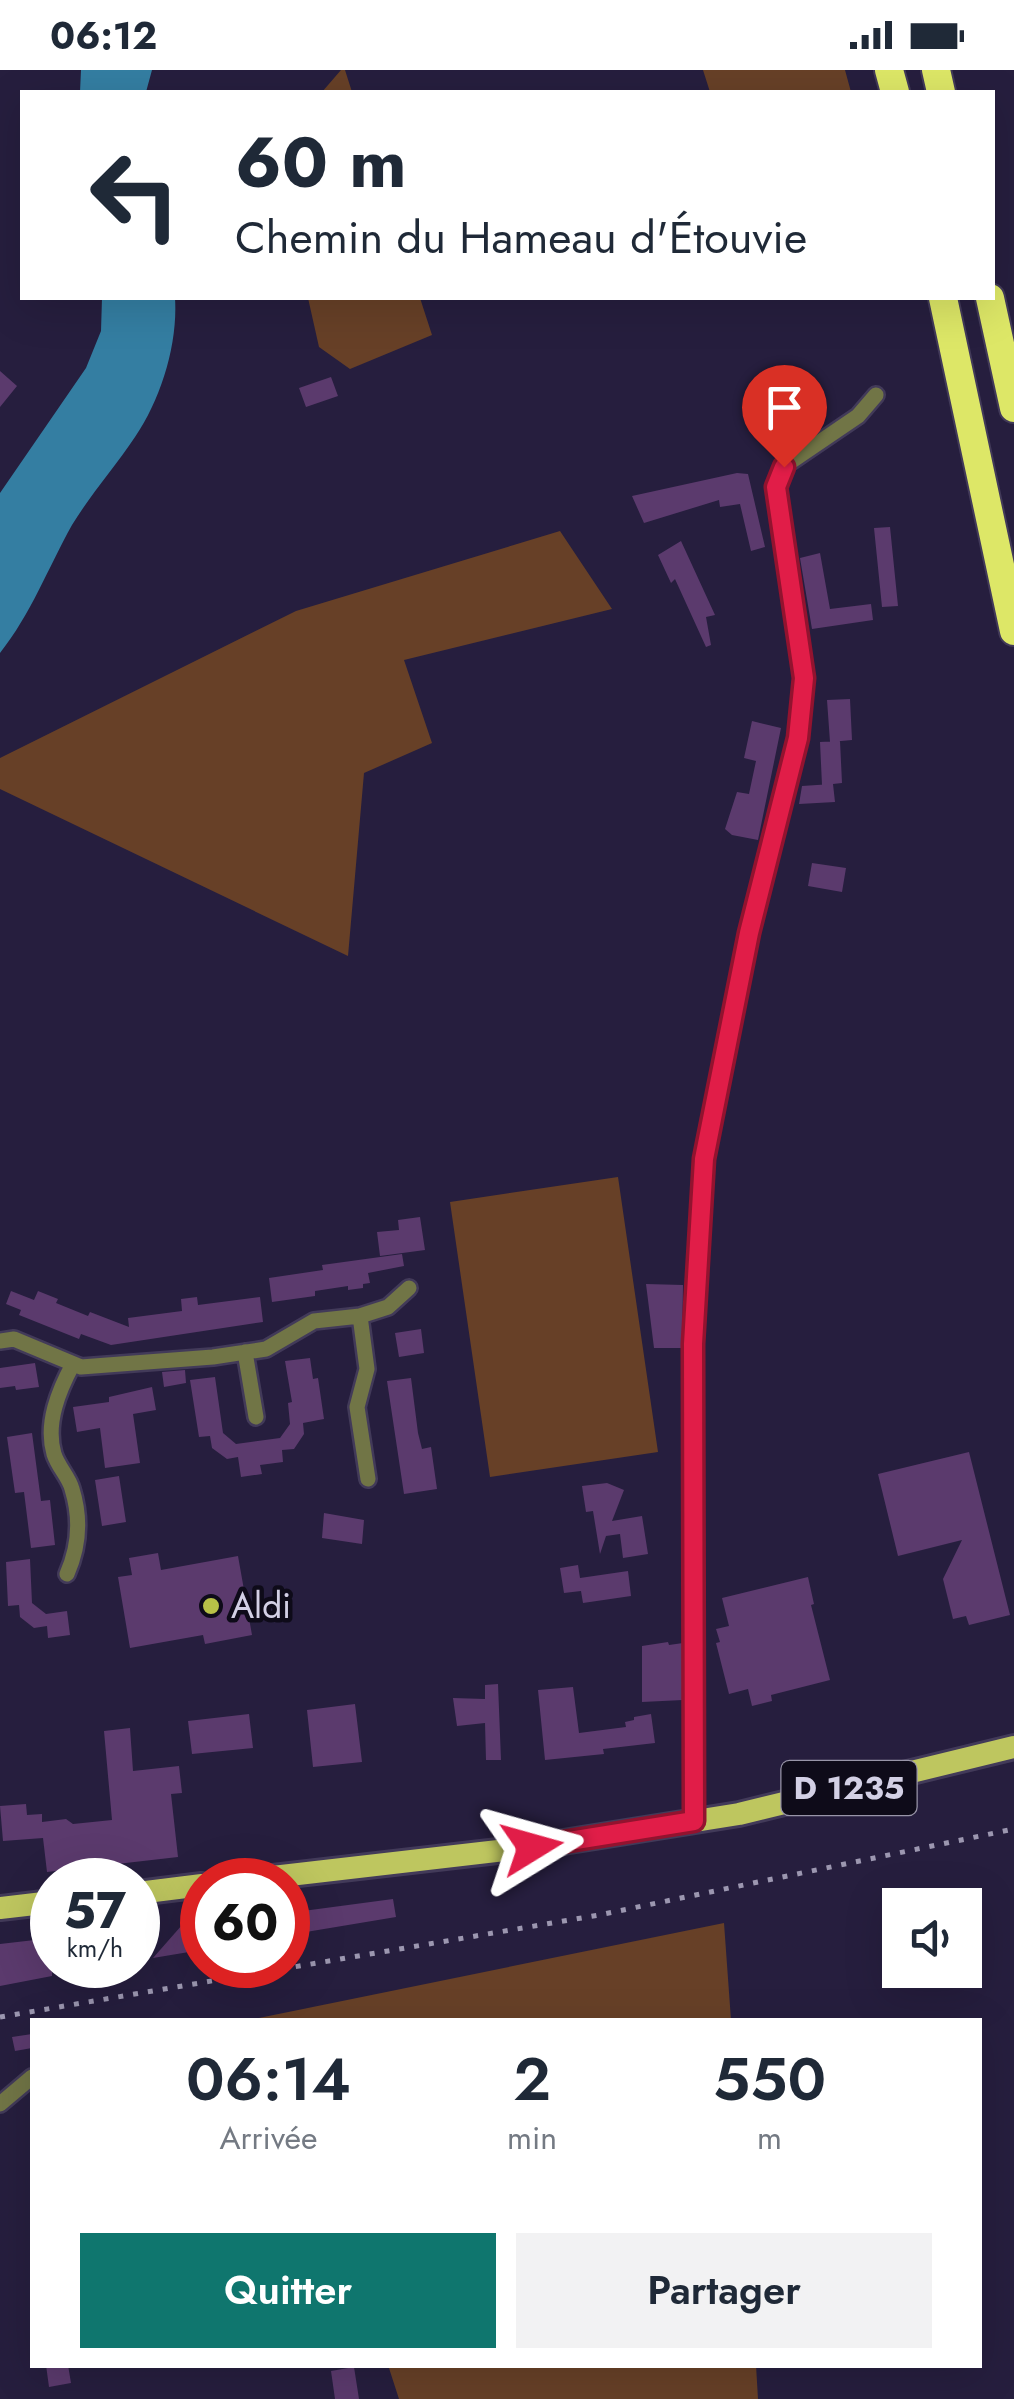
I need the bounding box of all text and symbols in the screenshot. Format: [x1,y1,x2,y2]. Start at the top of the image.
text: 06:12 [50,8,157,63]
text: 60 m [235,112,407,213]
icon: left [70,130,200,260]
text: Chemin du Hameau d'Étouvie [235,205,807,270]
pin [742,365,827,468]
icon: arrive [757,380,812,435]
place label: Aldi [231,1581,291,1631]
marker: Aldi [200,1595,222,1617]
road number: D 1235 [782,1761,916,1815]
position arrow [480,1795,584,1899]
speed limit sign: 60 [180,1858,310,1988]
text: 57 [64,1874,126,1947]
map controls [882,1888,982,1988]
button: sound [882,1888,982,1988]
text: km/h [67,1930,123,1966]
text: 06:14 [186,2036,351,2123]
text: 2 [513,2036,551,2123]
text: 550 [713,2036,826,2123]
text: Arrivée [220,2115,317,2161]
text: min [507,2115,557,2161]
text: m [757,2115,782,2161]
button: Quitter [80,2233,496,2348]
button: Partager [516,2233,932,2348]

